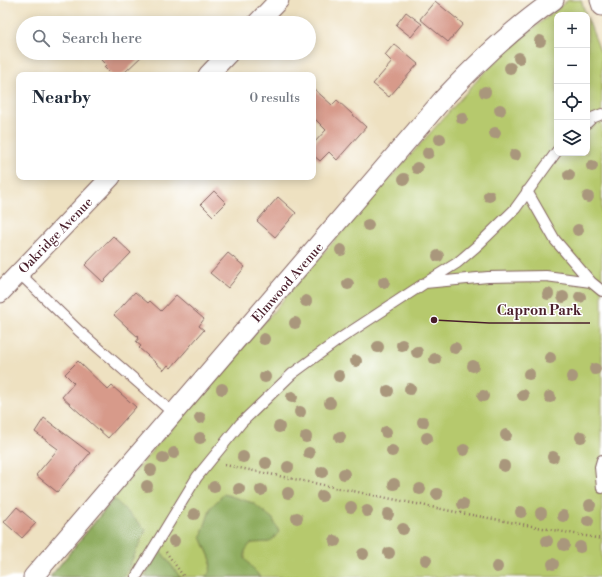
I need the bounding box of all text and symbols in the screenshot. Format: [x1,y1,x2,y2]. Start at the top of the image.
map controls [554,12,590,156]
button: + [554,12,590,48]
search box [16,16,316,60]
icon: search [30,27,52,49]
text: Search here [62,29,142,48]
button: − [554,48,590,84]
button: locate [554,84,590,120]
text: Nearby [32,87,91,109]
text: 0 results [249,90,300,106]
button: layers [554,120,590,156]
street label: Oakridge Avenue [15,194,96,277]
street label: Elmwood Avenue [249,239,327,326]
callout: Capron Park [489,297,590,323]
text: Capron Park [497,302,582,320]

